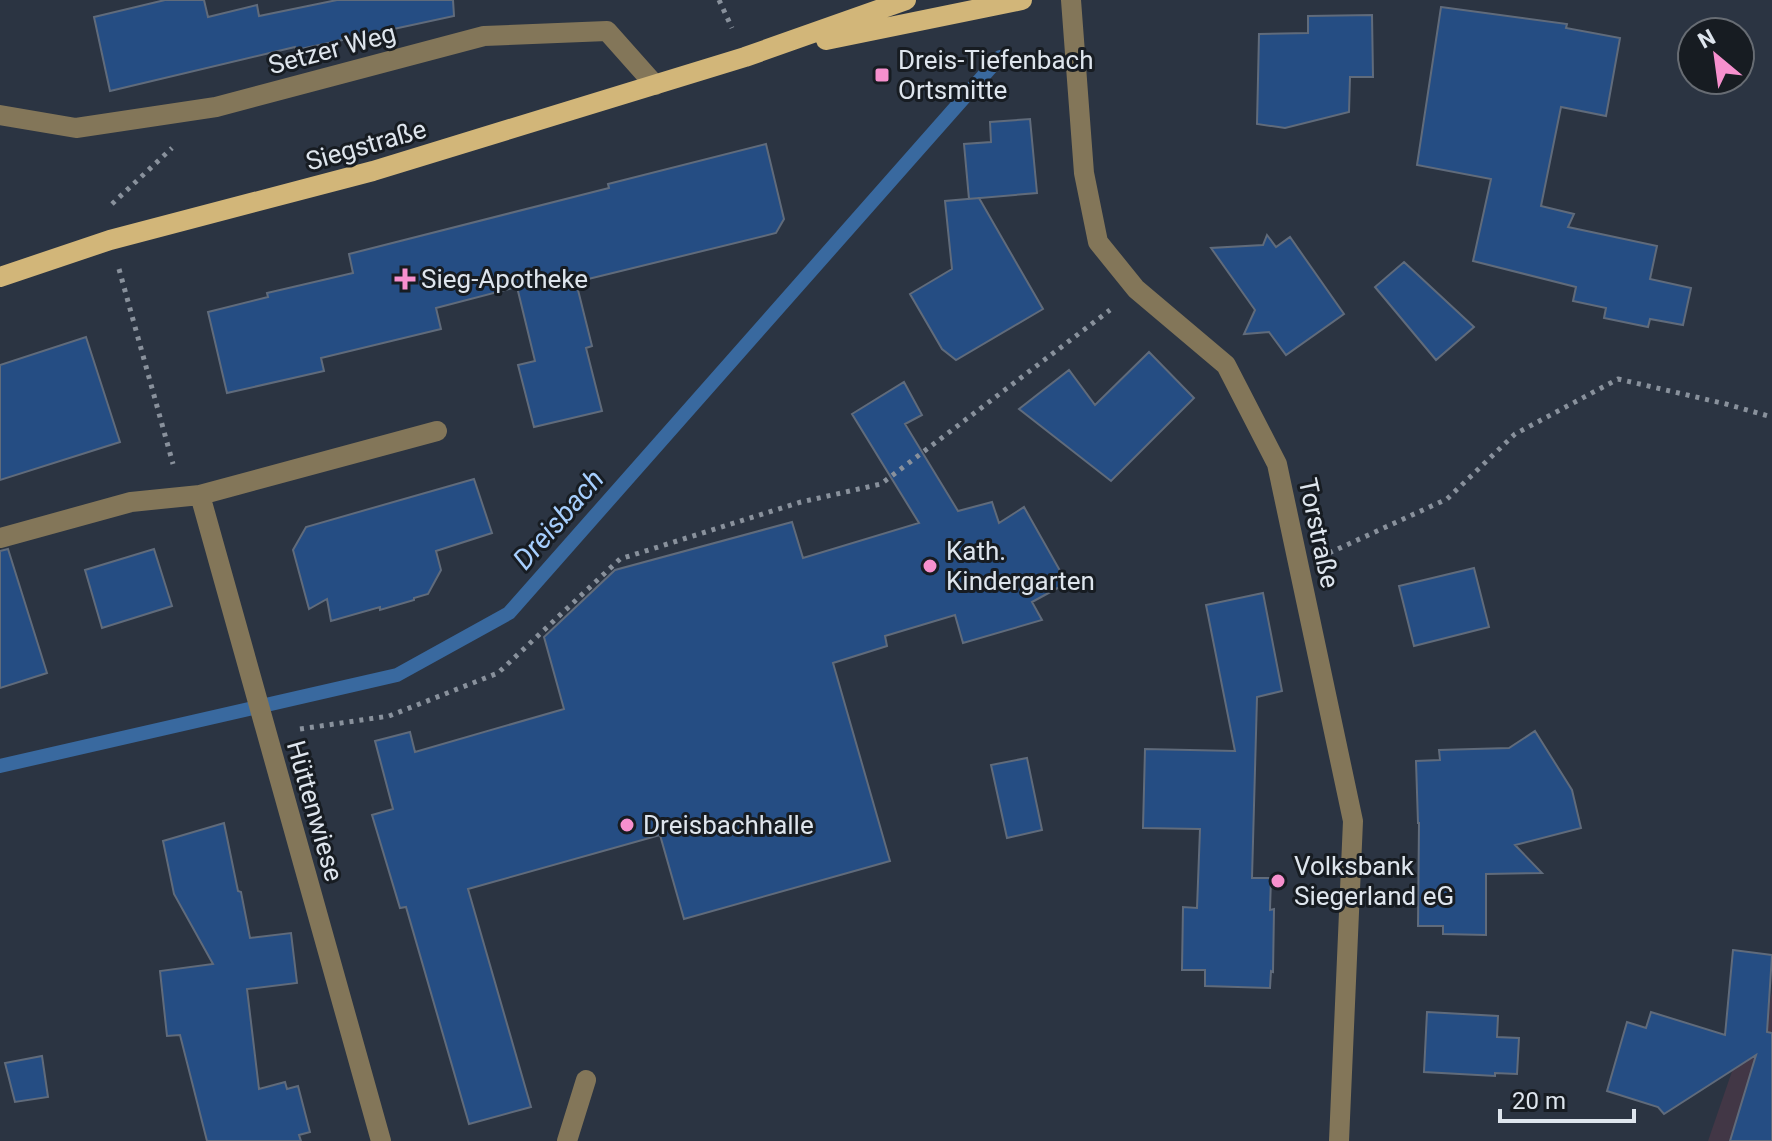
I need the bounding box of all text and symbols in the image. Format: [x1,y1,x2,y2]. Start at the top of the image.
north arrow [1676,16,1756,96]
street label: Setzer Weg [265,18,399,80]
text: N [1694,24,1719,54]
place label: Dreis-Tiefenbach Ortsmitte [898,45,1094,105]
marker: Dreis-Tiefenbach Ortsmitte [873,66,891,84]
street label: Siegstraße [302,114,430,176]
place label: Sieg-Apotheke [421,264,588,294]
marker: Sieg-Apotheke [396,270,414,288]
water label: Dreisbach [506,463,611,576]
street label: Torstraße [1293,475,1345,591]
place label: Kath. Kindergarten [946,536,1095,596]
marker: Kath. Kindergarten [921,557,939,575]
street label: Hüttenwiese [281,737,349,885]
place label: Dreisbachhalle [643,810,814,840]
marker: Dreisbachhalle [618,816,636,834]
place label: Volksbank Siegerland eG [1294,851,1454,911]
marker: Volksbank Siegerland eG [1269,872,1287,890]
scale bar [1500,1073,1634,1123]
text: 20 m [1512,1087,1566,1115]

